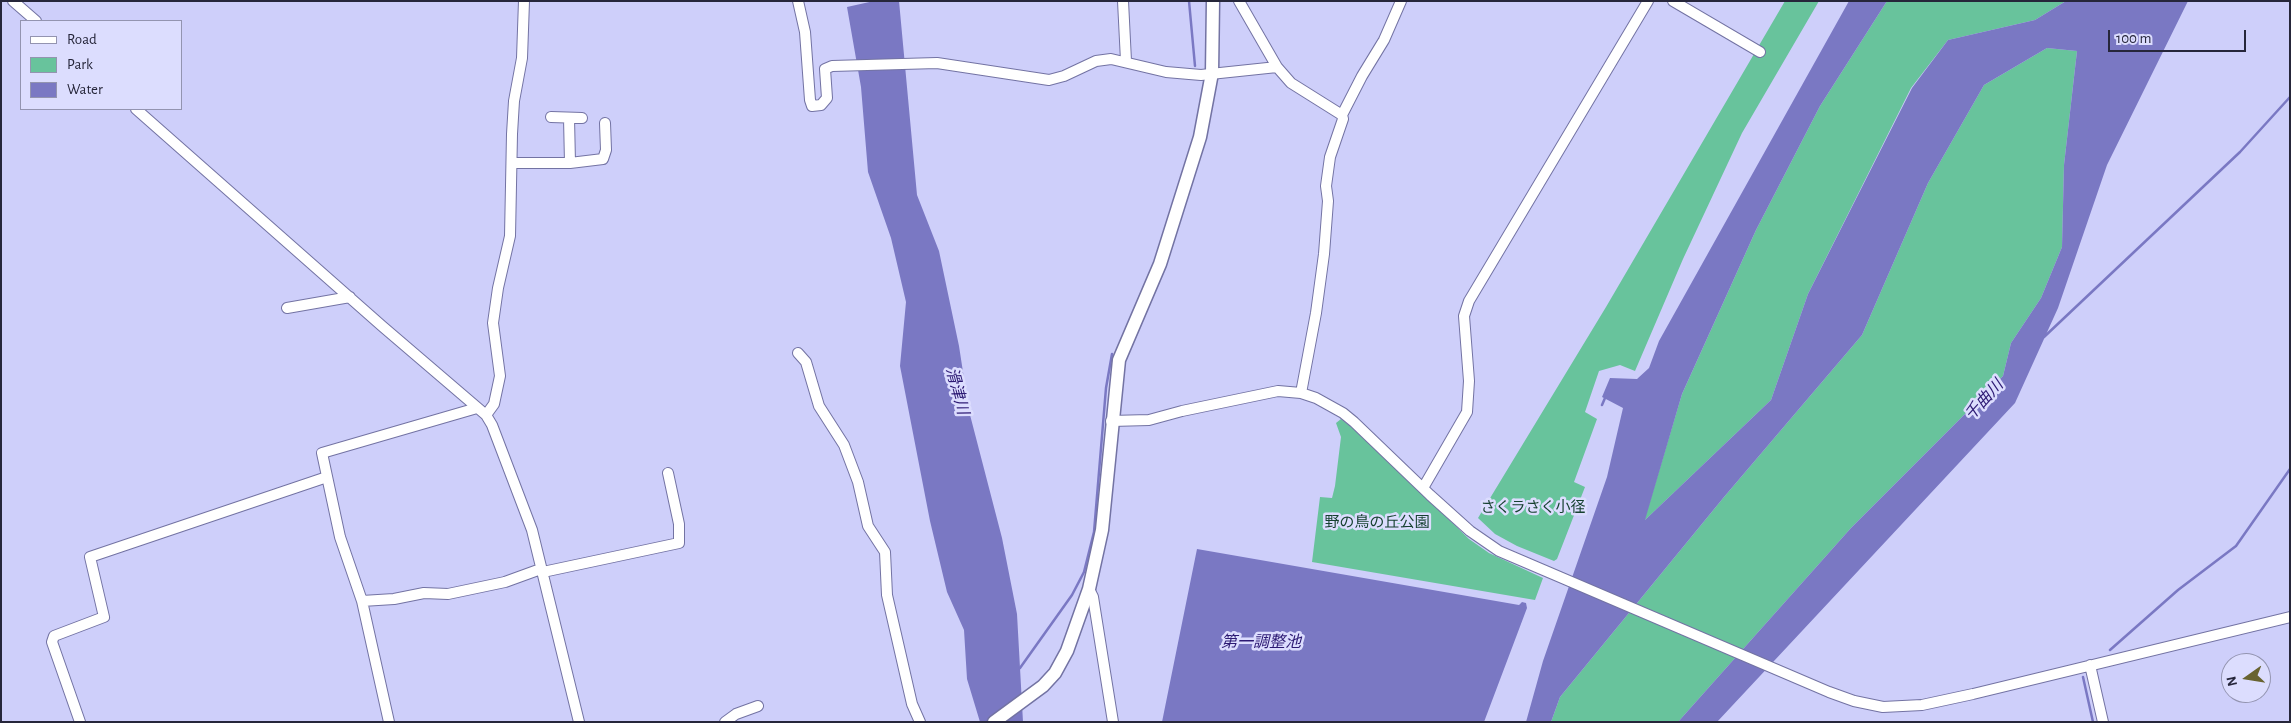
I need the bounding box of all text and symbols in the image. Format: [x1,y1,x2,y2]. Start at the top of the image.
legend [20,20,182,110]
scale bar [2111,20,2248,52]
text: 100 m [2116,31,2151,46]
text: Road [67,32,97,47]
text: Park [67,57,93,72]
text: Water [67,82,103,97]
water label: 滑津川 [942,365,972,417]
water label: 千曲川 [1961,376,2007,424]
park label: さくラさく小径 [1481,498,1585,516]
park label: 野の鳥の丘公園 [1325,513,1429,531]
water label: 第一調整池 [1221,632,1301,652]
north arrow [2221,653,2271,703]
text: N [2224,675,2240,687]

